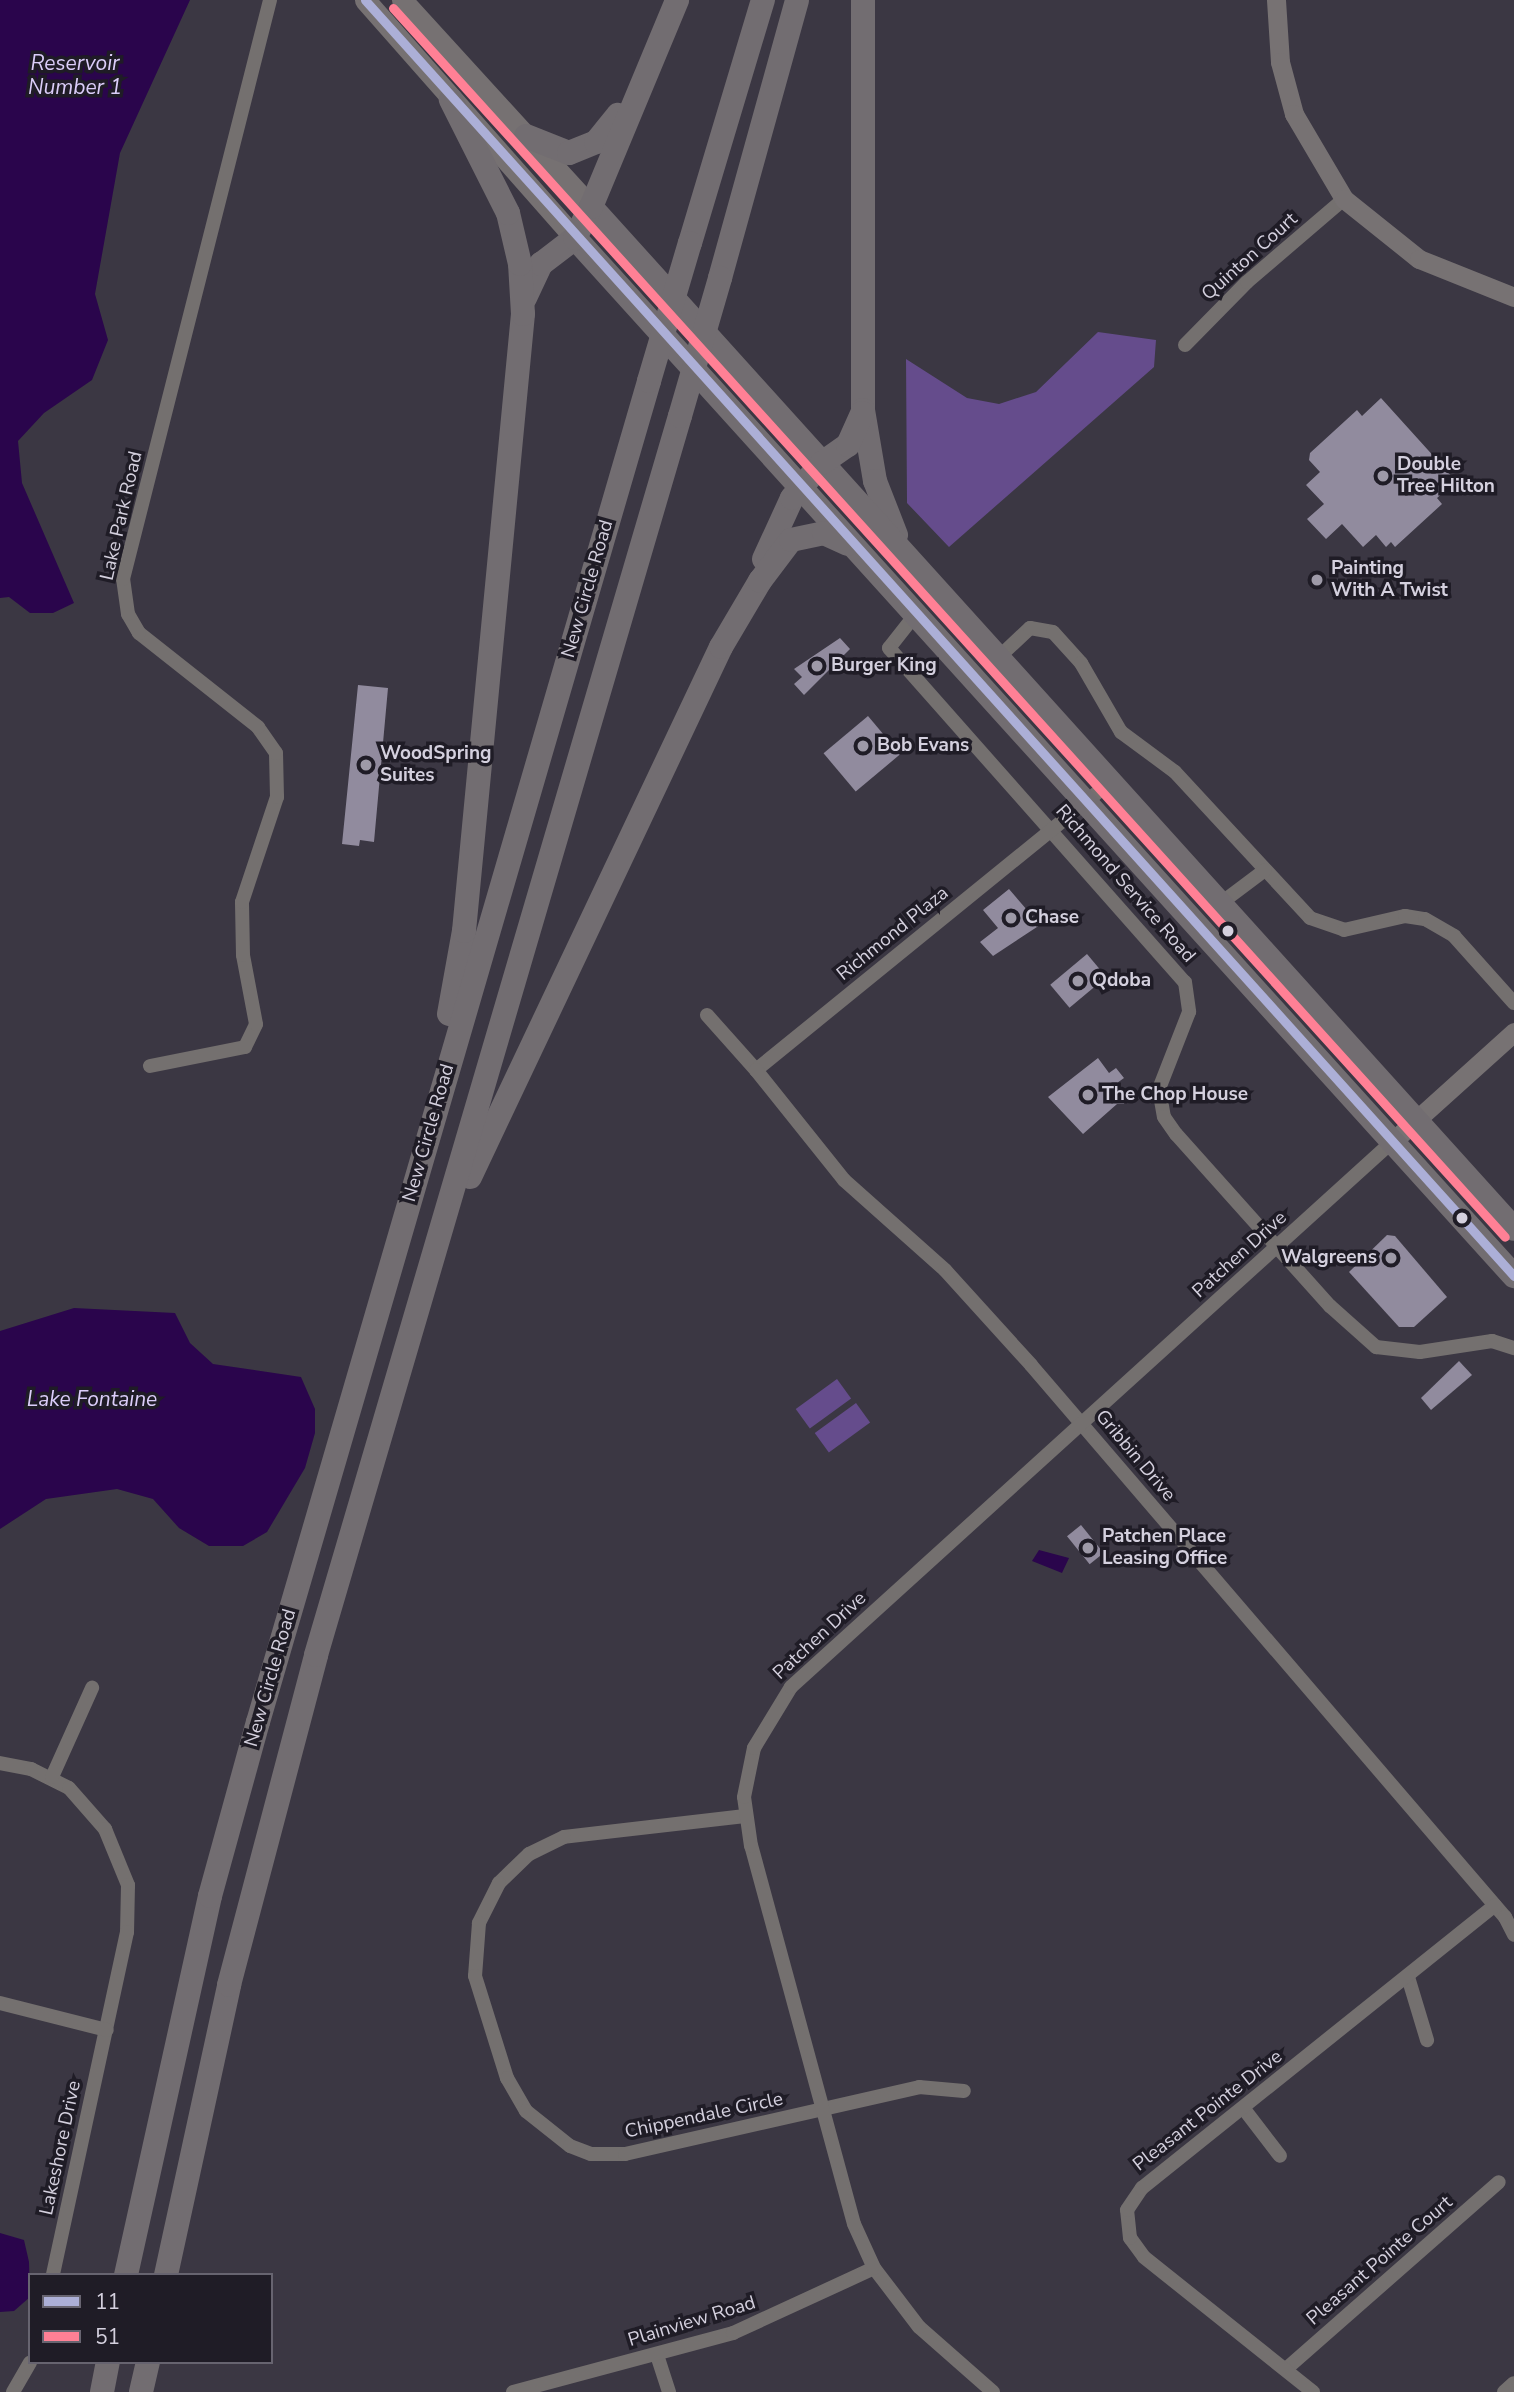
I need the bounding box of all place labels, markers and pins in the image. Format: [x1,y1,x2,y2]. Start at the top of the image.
place label: Double Tree Hilton [1397,454,1495,498]
marker: Double Tree Hilton [1375,468,1391,484]
place label: Painting With A Twist [1331,558,1448,602]
marker: Painting With A Twist [1309,572,1325,588]
place label: Burger King [831,655,937,677]
marker: Burger King [809,658,825,674]
place label: Bob Evans [877,735,969,757]
marker: Bob Evans [855,738,871,754]
place label: WoodSpring Suites [380,743,492,787]
marker: WoodSpring Suites [358,757,374,773]
place label: Chase [1025,907,1079,929]
marker: Chase [1003,910,1019,926]
unlabelled marker [1221,924,1235,938]
place label: Qdoba [1092,970,1151,992]
marker: Qdoba [1070,973,1086,989]
place label: The Chop House [1102,1084,1248,1106]
marker: The Chop House [1080,1087,1096,1103]
unlabelled marker [1455,1211,1469,1225]
place label: Walgreens [1281,1247,1377,1269]
marker: Walgreens [1383,1250,1399,1266]
place label: Patchen Place Leasing Office [1102,1526,1227,1570]
marker: Patchen Place Leasing Office [1080,1540,1096,1556]

